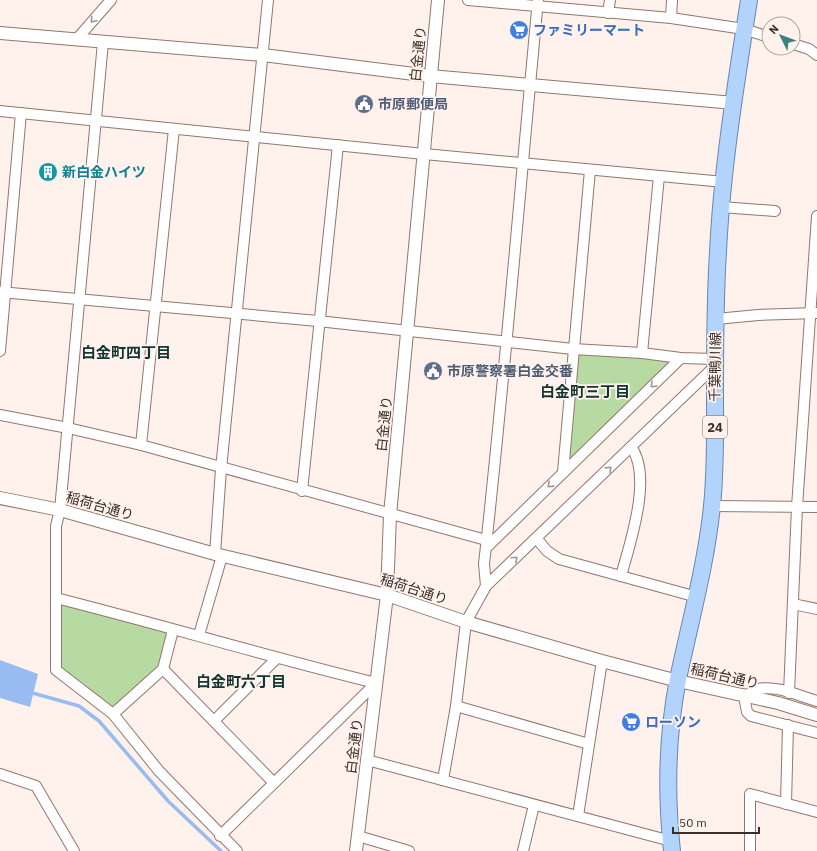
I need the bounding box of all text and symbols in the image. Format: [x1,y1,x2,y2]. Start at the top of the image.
one-way arrow [91,15,98,22]
north arrow [761,16,801,56]
supermarket icon: ファミリーマート [508,19,530,41]
place label: ファミリーマート [533,21,645,39]
text: N [766,22,781,37]
street label: 白金通り [406,25,430,83]
public building icon: 市原郵便局 [353,93,375,115]
place label: 市原郵便局 [378,95,448,113]
building icon: 新白金ハイツ [37,161,59,183]
place label: 新白金ハイツ [62,163,146,181]
street label: 千葉鴨川線 [705,332,725,402]
district label: 白金町四丁目 [81,343,171,362]
public building icon: 市原警察署白金交番 [422,360,444,382]
place label: 市原警察署白金交番 [447,362,573,380]
one-way arrow [650,380,658,388]
district label: 白金町三丁目 [540,382,630,401]
street label: 白金通り [372,395,396,453]
road number: 24 [703,416,727,438]
one-way arrow [604,466,612,474]
one-way arrow [547,480,555,488]
street label: 稲荷台通り [64,488,136,524]
one-way arrow [510,557,518,564]
street label: 稲荷台通り [378,570,450,608]
street label: 稲荷台通り [689,659,761,693]
district label: 白金町六丁目 [196,672,286,691]
supermarket icon: ローソン [620,711,642,733]
place label: ローソン [645,713,701,731]
street label: 白金通り [342,717,366,775]
scale bar [673,809,759,835]
text: 50 m [679,815,707,830]

